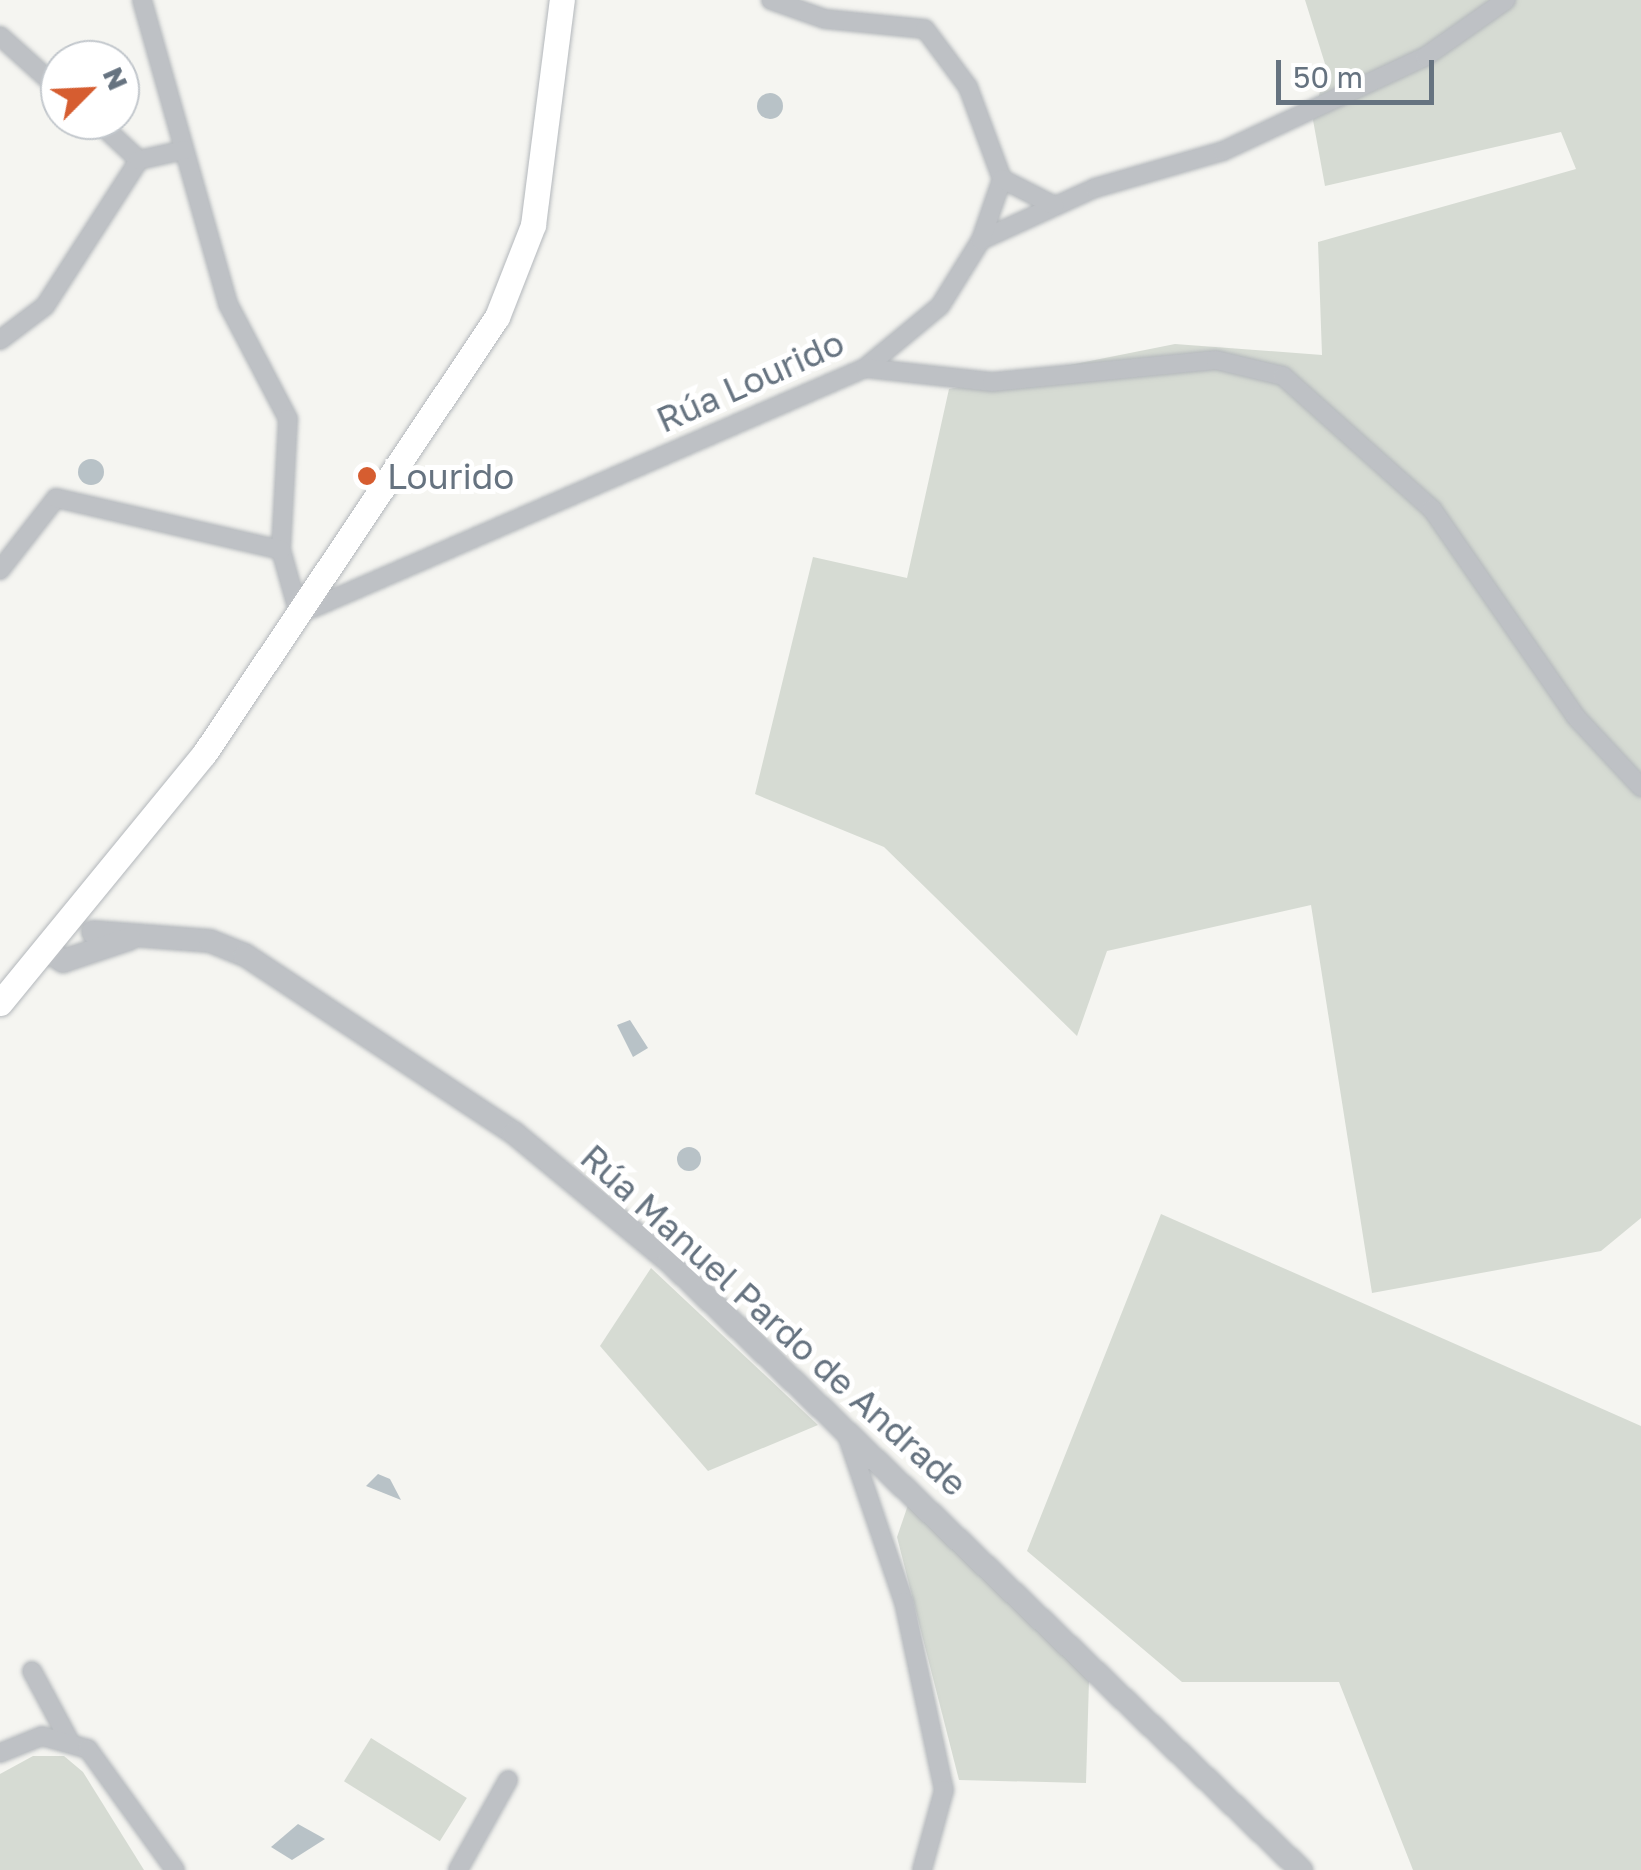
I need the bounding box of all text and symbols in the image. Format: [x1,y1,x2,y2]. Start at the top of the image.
north arrow [40,40,140,140]
scale bar [1281,40,1438,102]
text: 50 m [1293,59,1363,95]
text: N [97,62,135,95]
street label: Rúa Lourido [650,321,850,441]
place label: Lourido [387,455,514,497]
marker: Lourido [356,465,378,487]
street label: Rúa Manuel Pardo de Andrade [572,1136,976,1504]

